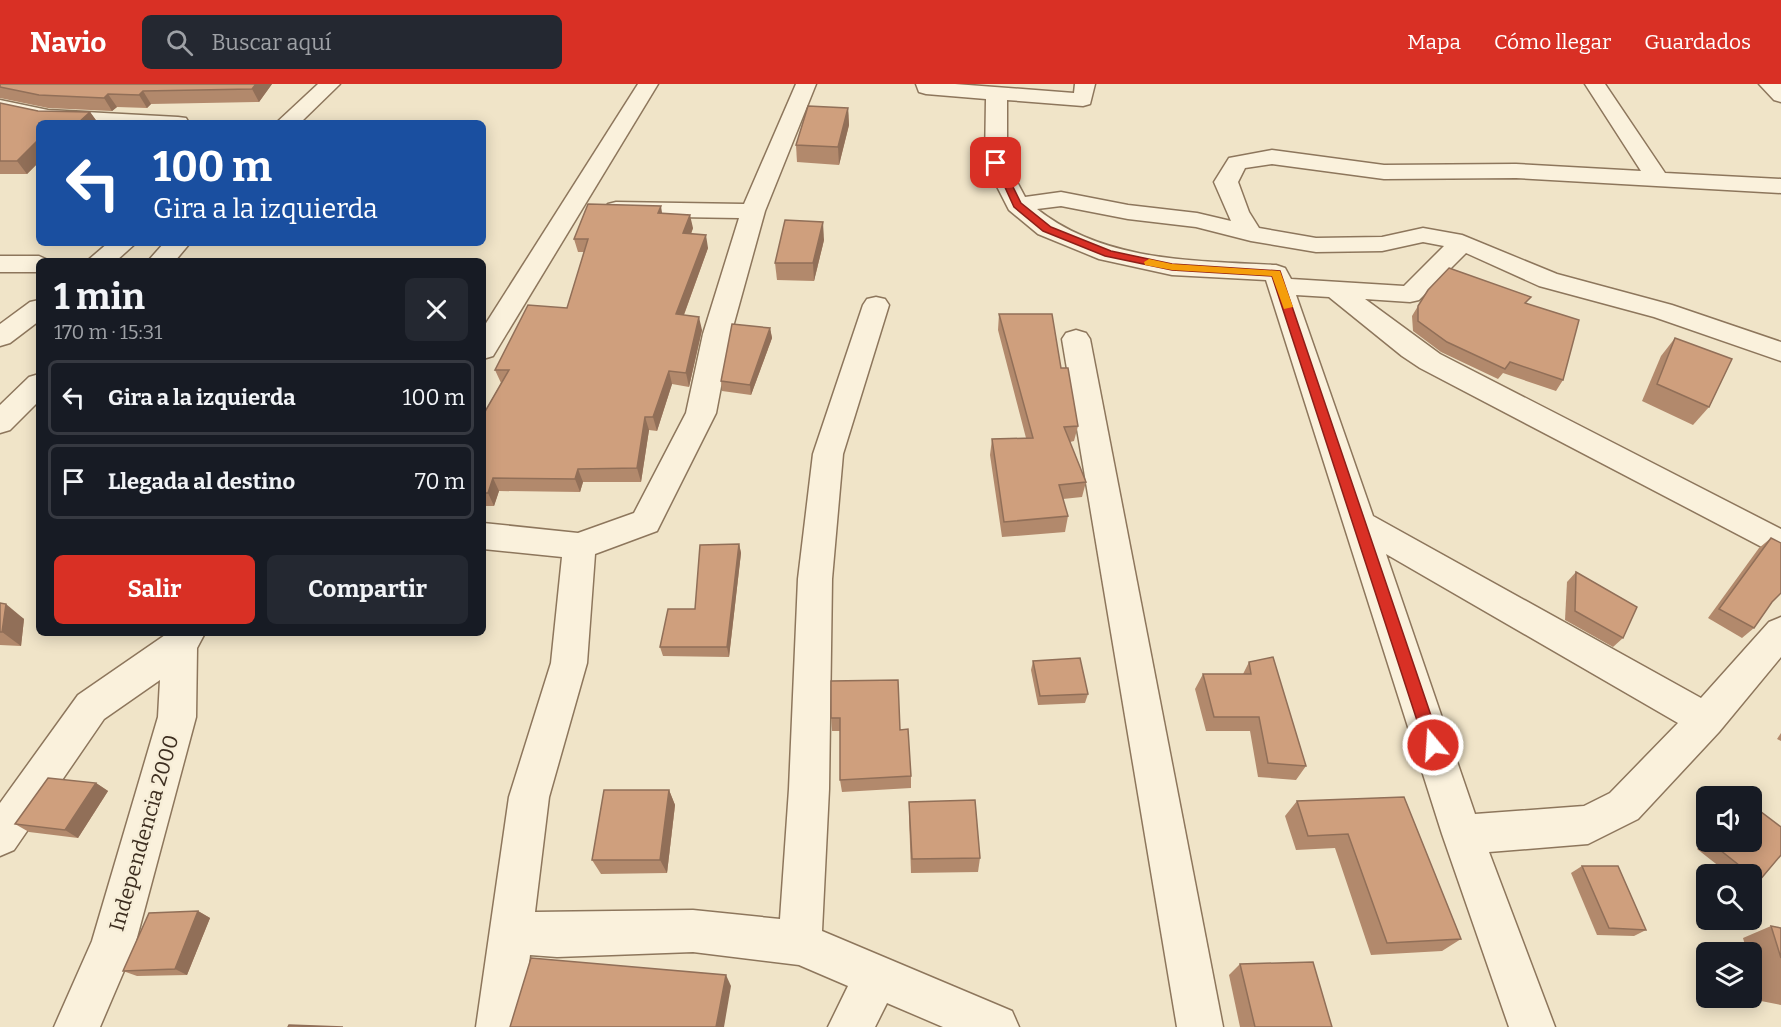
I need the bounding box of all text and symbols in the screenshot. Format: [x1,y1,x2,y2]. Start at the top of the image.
search box [142,15,562,69]
text: Navio [30,26,106,59]
icon: search [163,26,196,59]
text: Buscar aquí [211,29,331,56]
text: Mapa [1407,29,1461,55]
text: Cómo llegar [1494,29,1611,55]
text: Guardados [1644,29,1751,55]
pin [970,137,1021,188]
text: 100 m [153,142,272,192]
icon: left [54,144,132,222]
icon: arrive [979,146,1012,179]
text: Gira a la izquierda [153,193,378,225]
text: 1 min [54,275,145,319]
button: close [405,278,468,341]
text: 170 m · 15:31 [54,320,162,344]
icon: left [57,381,90,414]
text: Gira a la izquierda [108,384,296,411]
text: 100 m [402,384,465,411]
icon: arrive [57,465,90,498]
text: Llegada al destino [108,468,295,495]
text: 70 m [415,468,465,495]
button: Salir [54,555,255,624]
button: Compartir [267,555,468,624]
position arrow [1401,713,1465,777]
street label: Independencia 2000 [104,732,184,934]
map controls [1696,786,1762,1008]
button: sound [1696,786,1762,852]
button: search [1696,864,1762,930]
button: layers [1696,942,1762,1008]

